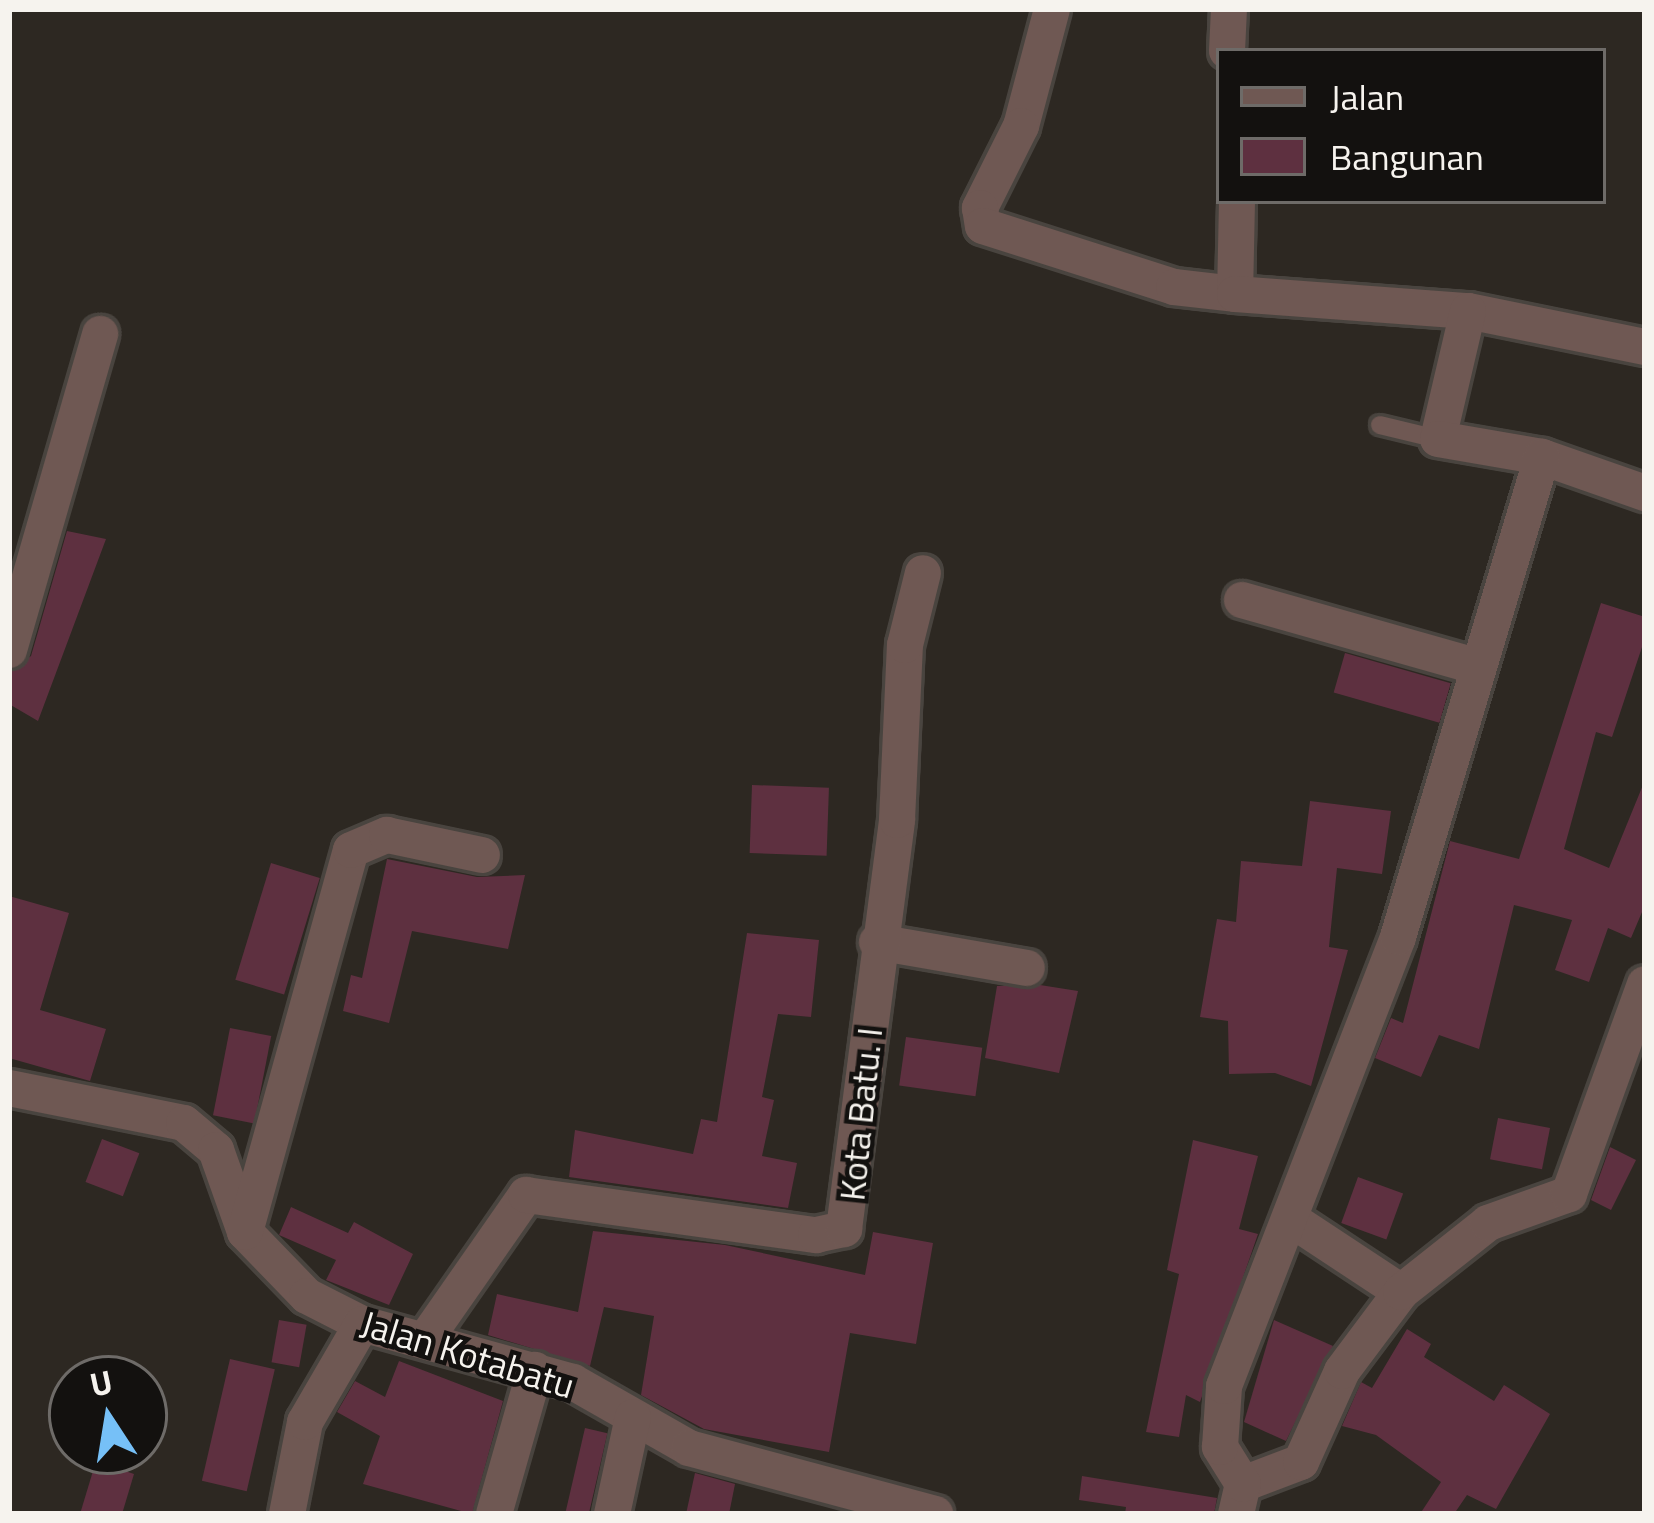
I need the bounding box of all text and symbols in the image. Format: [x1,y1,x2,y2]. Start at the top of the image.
legend [1216,48,1606,204]
text: Jalan [1330,69,1404,124]
text: Bangunan [1330,129,1484,184]
street label: Kota Batu. I [829,1025,891,1203]
street label: Jalan Kotabatu [356,1301,580,1407]
north arrow [48,1355,168,1475]
text: U [85,1356,117,1409]

